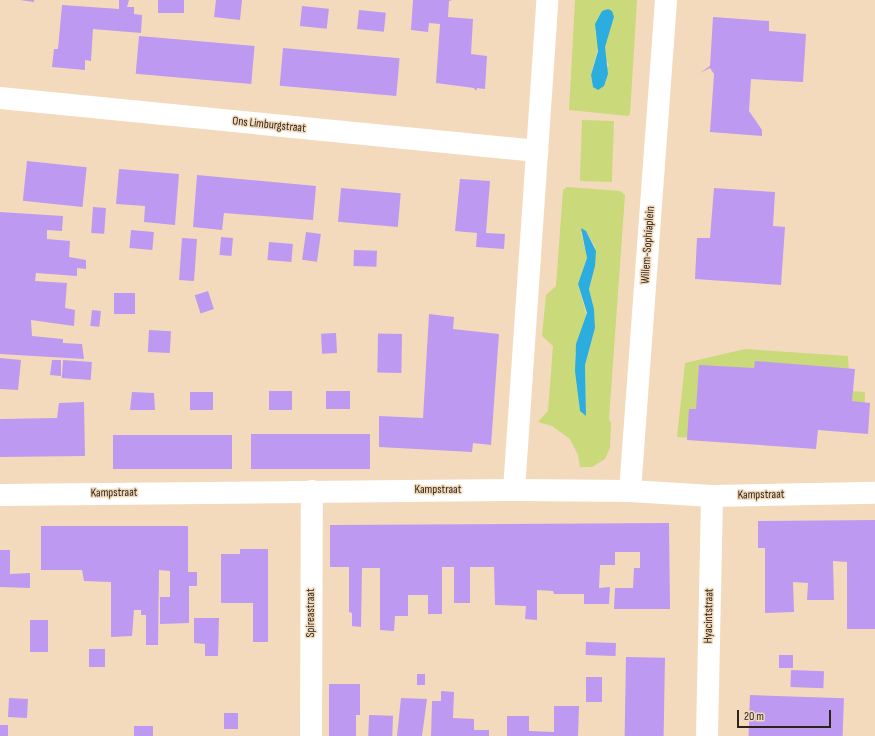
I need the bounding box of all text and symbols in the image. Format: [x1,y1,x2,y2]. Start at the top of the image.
street label: Ons Limburgstraat [232,114,306,136]
street label: Willem-Sophiaplein [638,206,658,284]
street label: Kampstraat [415,483,461,497]
street label: Kampstraat [90,485,138,501]
street label: Kampstraat [737,487,785,503]
street label: Spireastraat [304,588,318,638]
street label: Hyacintstraat [701,588,717,644]
scale bar [739,702,833,728]
text: 20 m [744,709,764,724]

